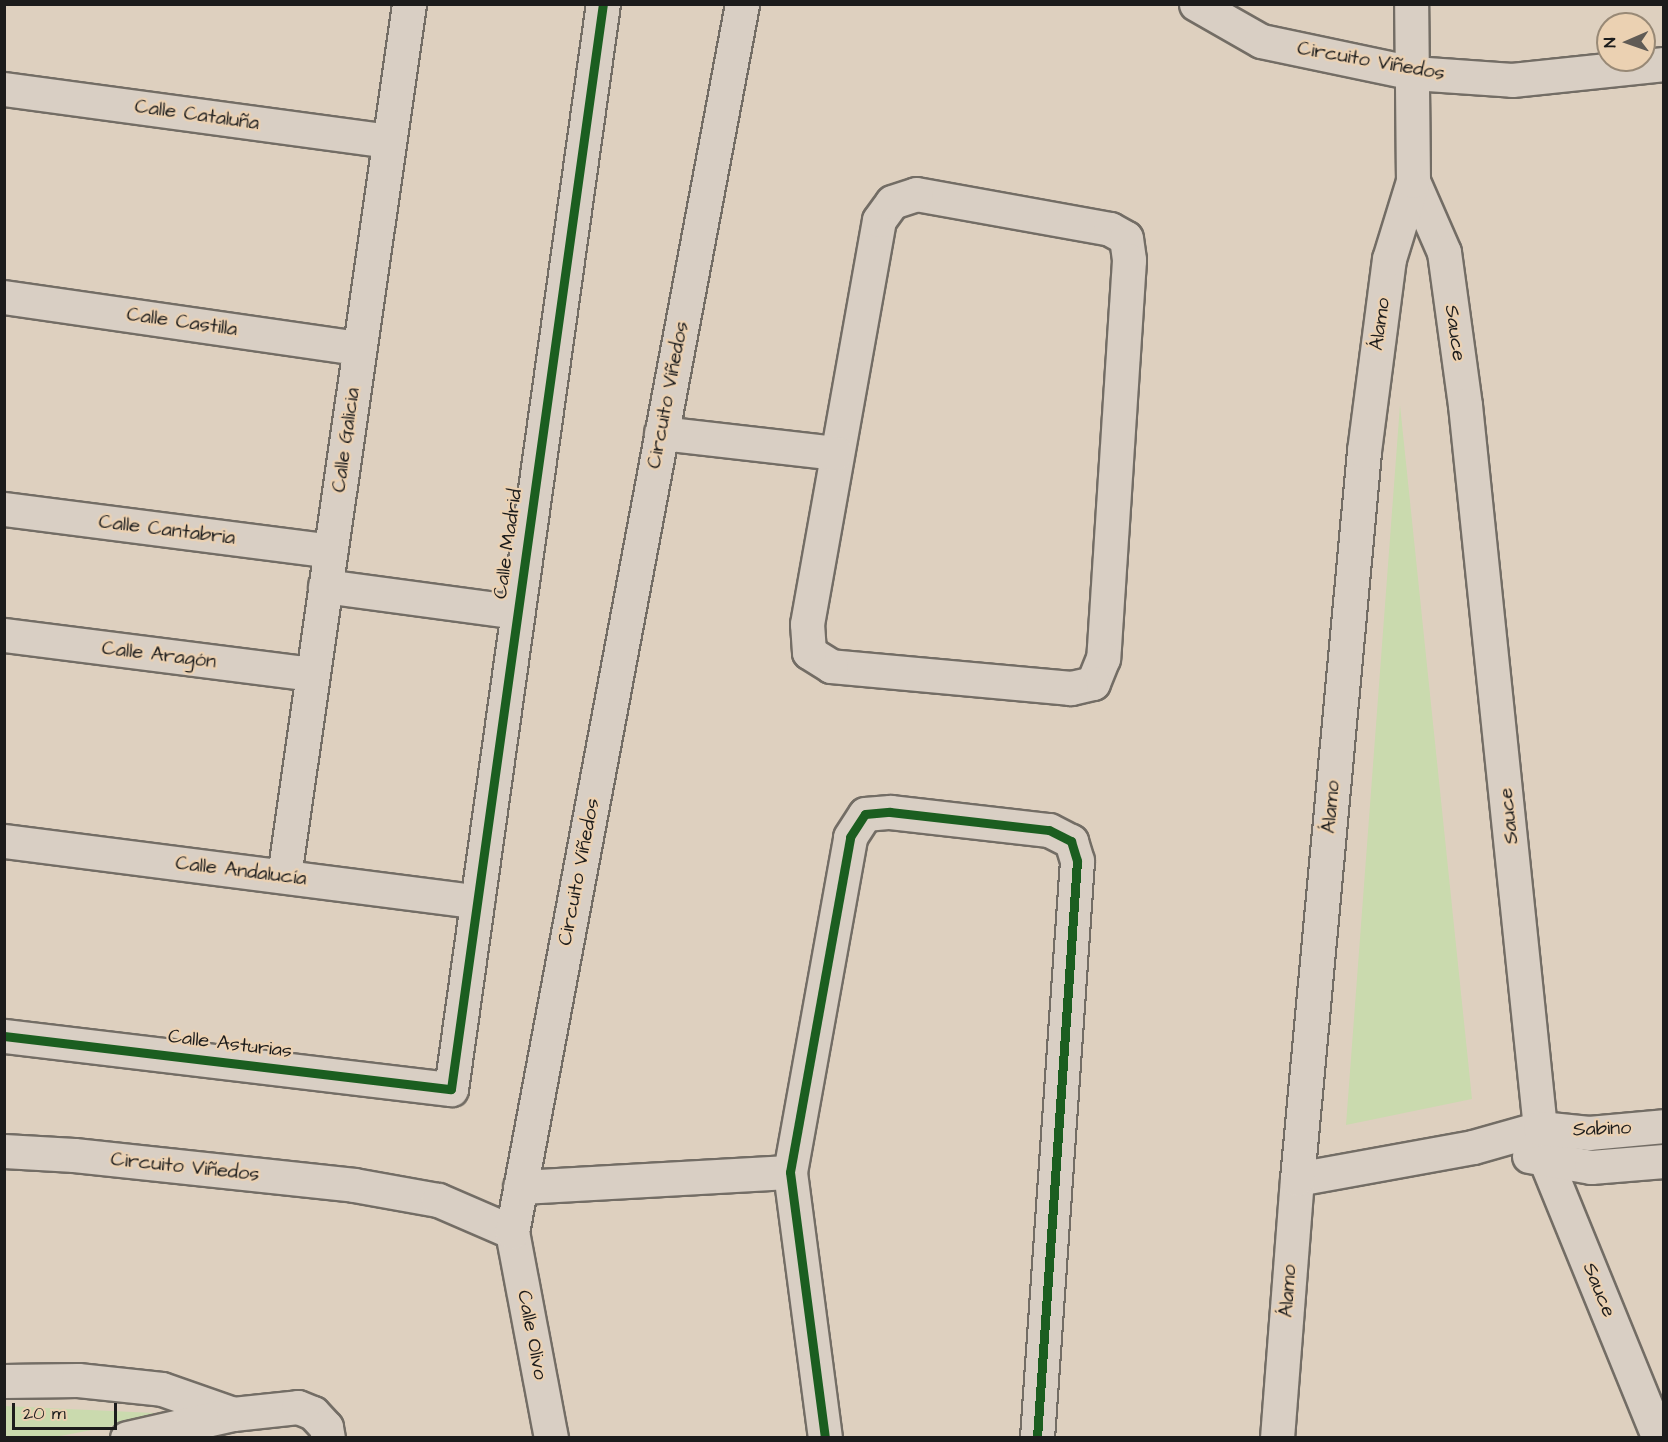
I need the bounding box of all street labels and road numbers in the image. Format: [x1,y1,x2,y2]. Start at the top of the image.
street label: Circuito Viñedos [1295,36,1447,86]
street label: Calle Cataluña [133,94,261,136]
street label: Álamo [1364,296,1396,352]
street label: Calle Castilla [125,302,239,342]
street label: Sauce [1439,303,1471,363]
street label: Circuito Viñedos [642,319,694,471]
street label: Calle Galicia [327,386,365,494]
street label: Calle Madrid [488,487,528,601]
street label: Calle Cantabria [97,510,237,550]
street label: Calle Aragón [100,636,218,674]
street label: Álamo [1317,780,1345,834]
street label: Sauce [1494,787,1524,845]
street label: Circuito Viñedos [553,796,605,948]
street label: Calle Andalucía [174,851,308,891]
street label: Calle Asturias [167,1024,293,1064]
street label: Sabino [1572,1116,1632,1142]
street label: Circuito Viñedos [109,1147,261,1187]
street label: Sauce [1577,1259,1621,1321]
street label: Álamo [1274,1264,1302,1318]
street label: Calle Olivo [512,1288,552,1382]

